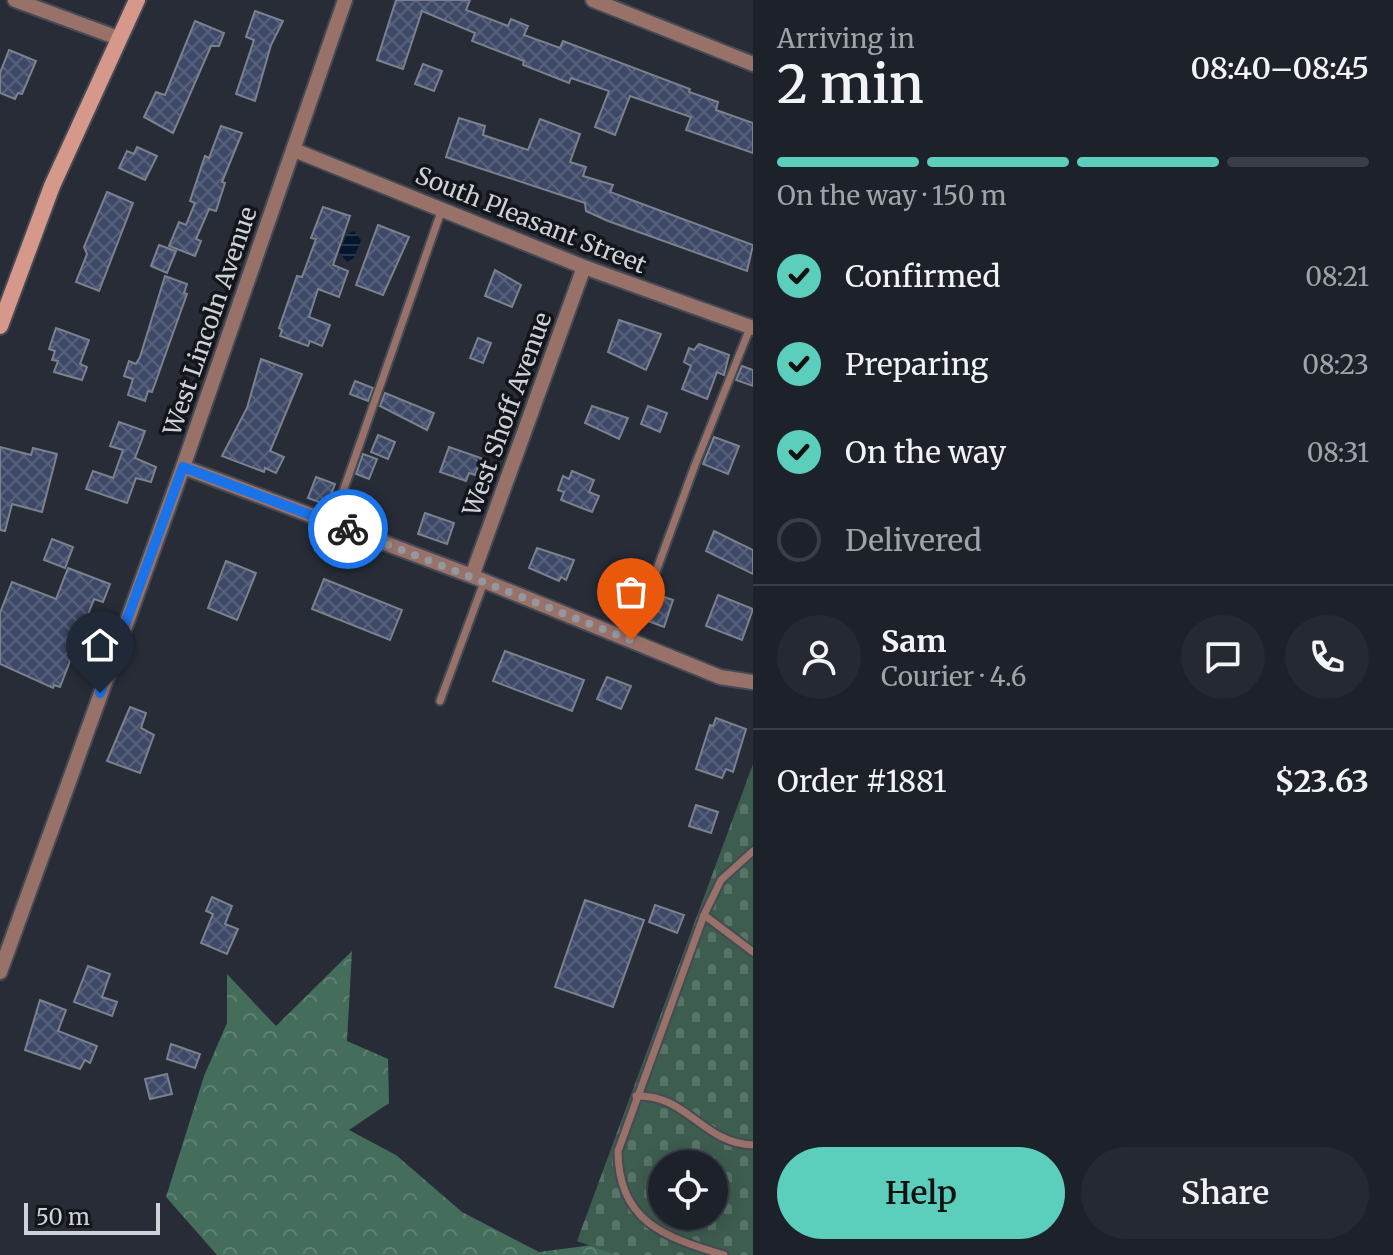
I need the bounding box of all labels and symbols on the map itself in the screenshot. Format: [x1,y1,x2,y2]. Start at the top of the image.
street label: South Pleasant Street [411,159,652,281]
street label: West Lincoln Avenue [156,203,264,440]
street label: West Shoff Avenue [455,308,558,521]
courier [308,489,388,569]
pin [597,558,665,640]
pin [66,611,134,693]
scale bar [24,1199,160,1235]

